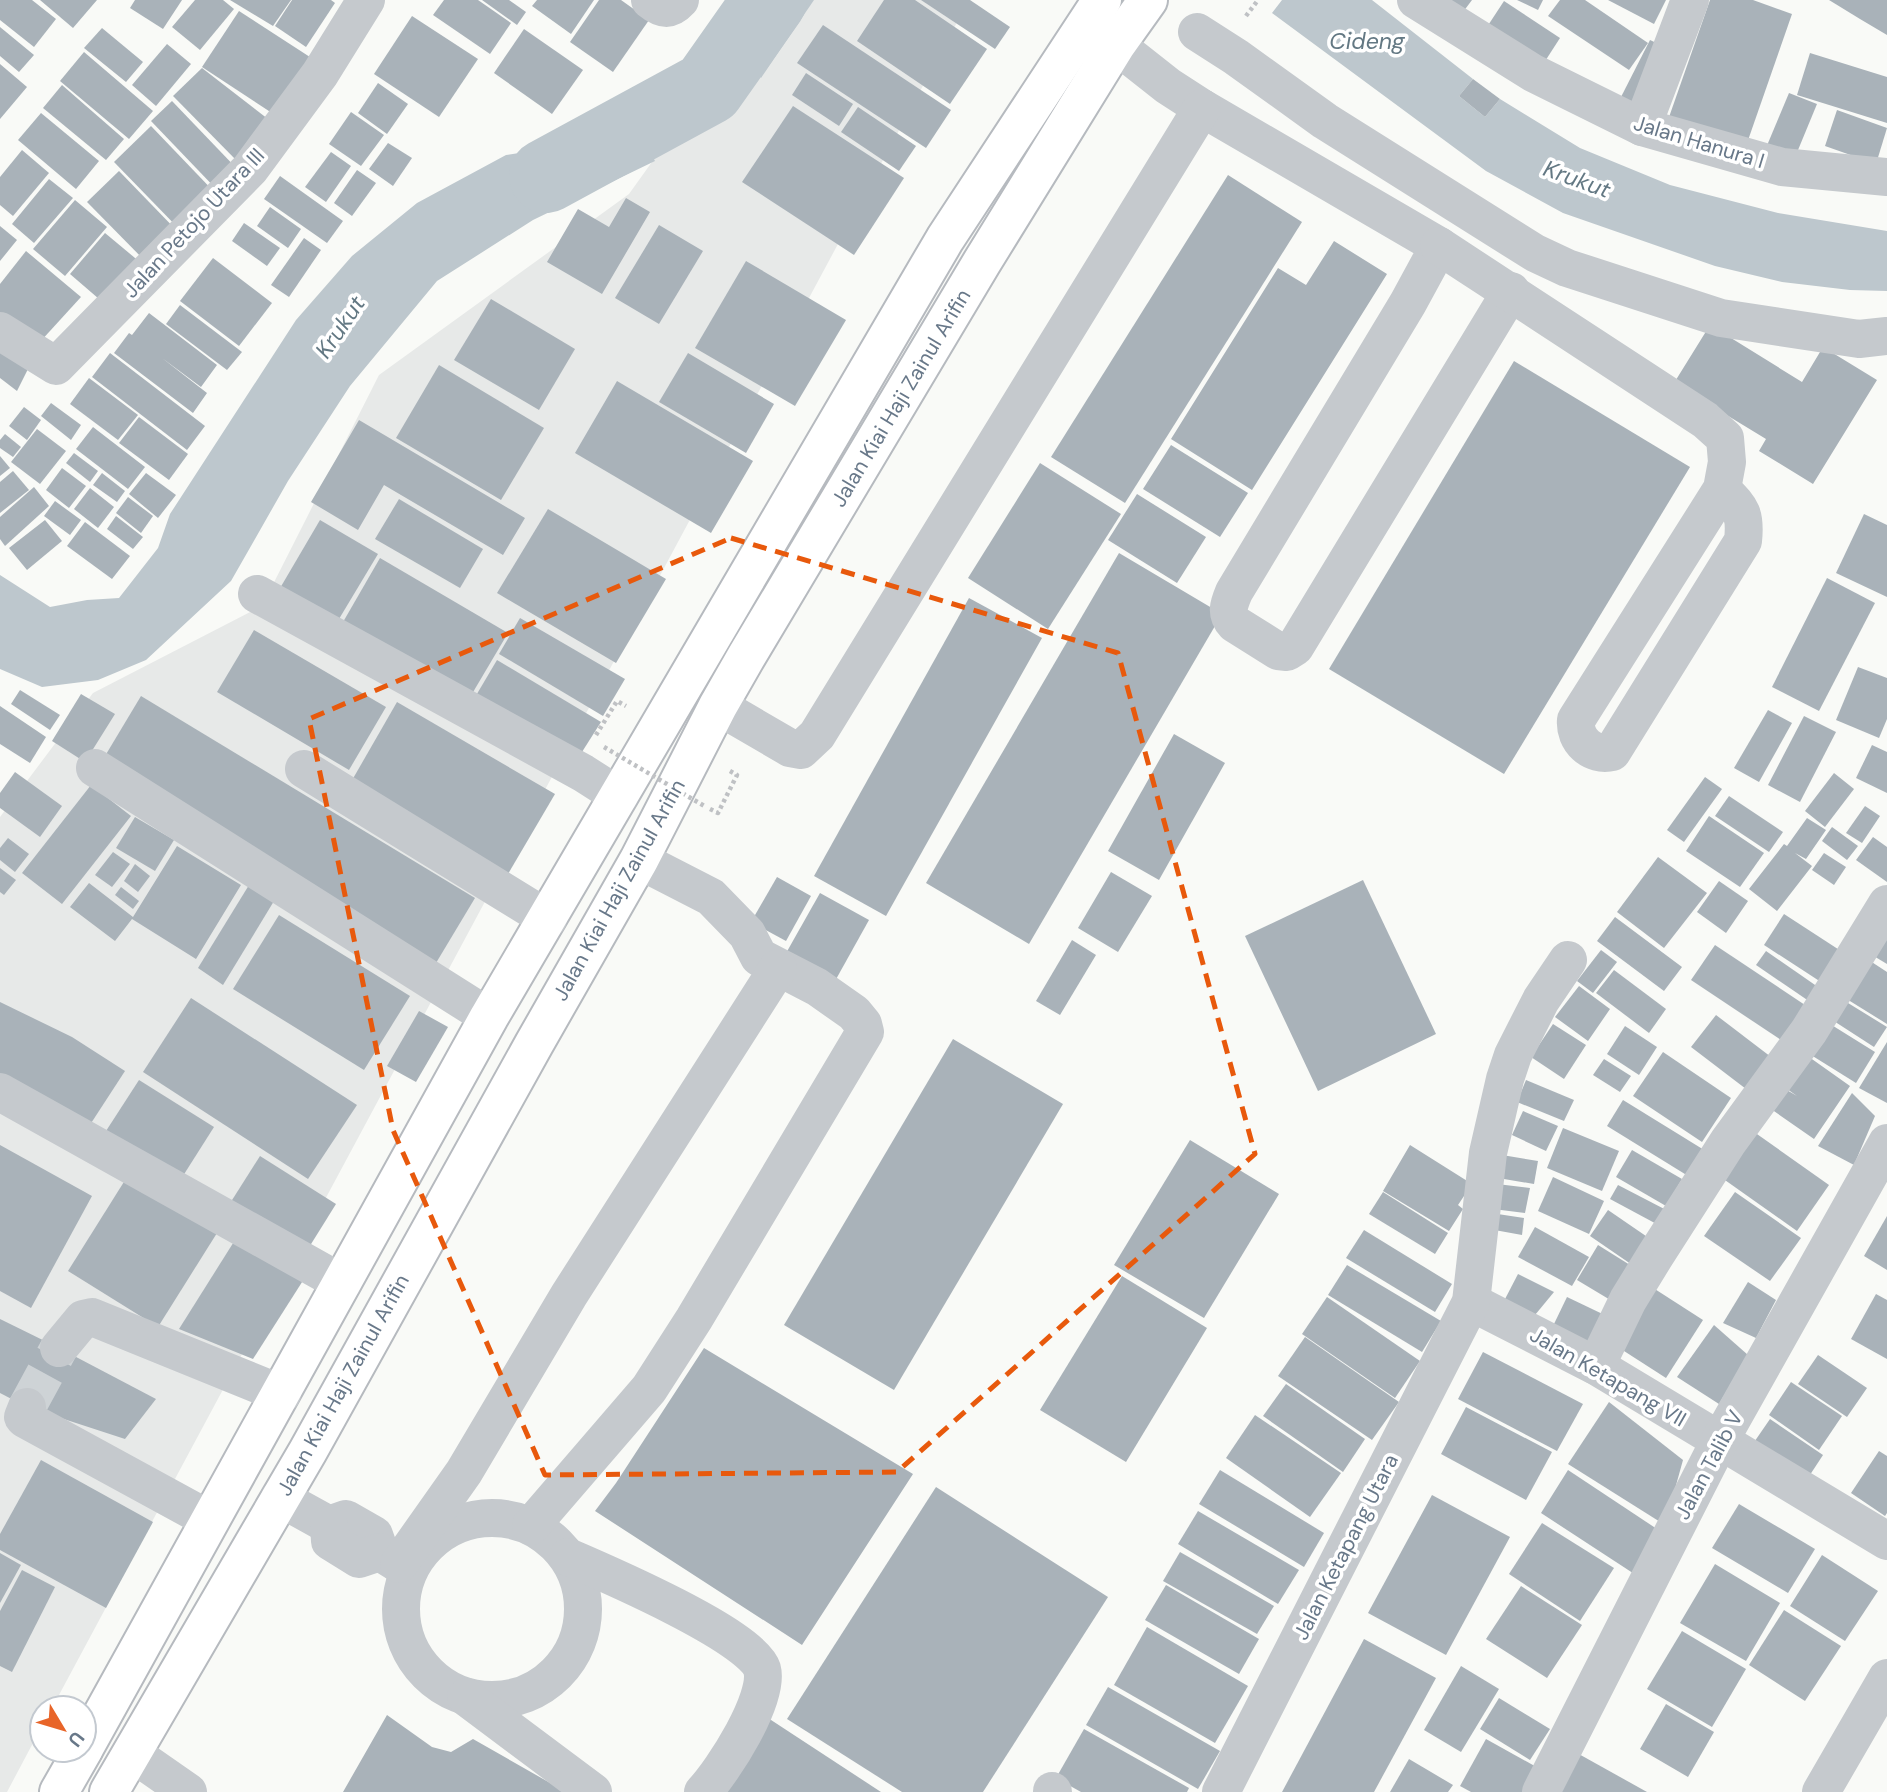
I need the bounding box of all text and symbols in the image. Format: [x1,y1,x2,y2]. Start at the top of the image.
water label: Cideng [1329,26,1406,56]
street label: Jalan Hanura I [1630,109,1768,175]
street label: Jalan Petojo Utara III [117,142,271,304]
water label: Krukut [1539,153,1615,205]
street label: Jalan Kiai Haji Zainul Arifin [825,284,977,512]
water label: Krukut [308,290,372,364]
street label: Jalan Kiai Haji Zainul Arifin [546,774,692,1006]
street label: Jalan Kiai Haji Zainul Arifin [270,1269,416,1501]
street label: Jalan Ketapang VII [1525,1321,1691,1433]
street label: Jalan Talib V [1669,1406,1749,1524]
street label: Jalan Ketapang Utara [1287,1449,1405,1645]
north arrow [28,1694,98,1764]
text: U [62,1726,90,1752]

